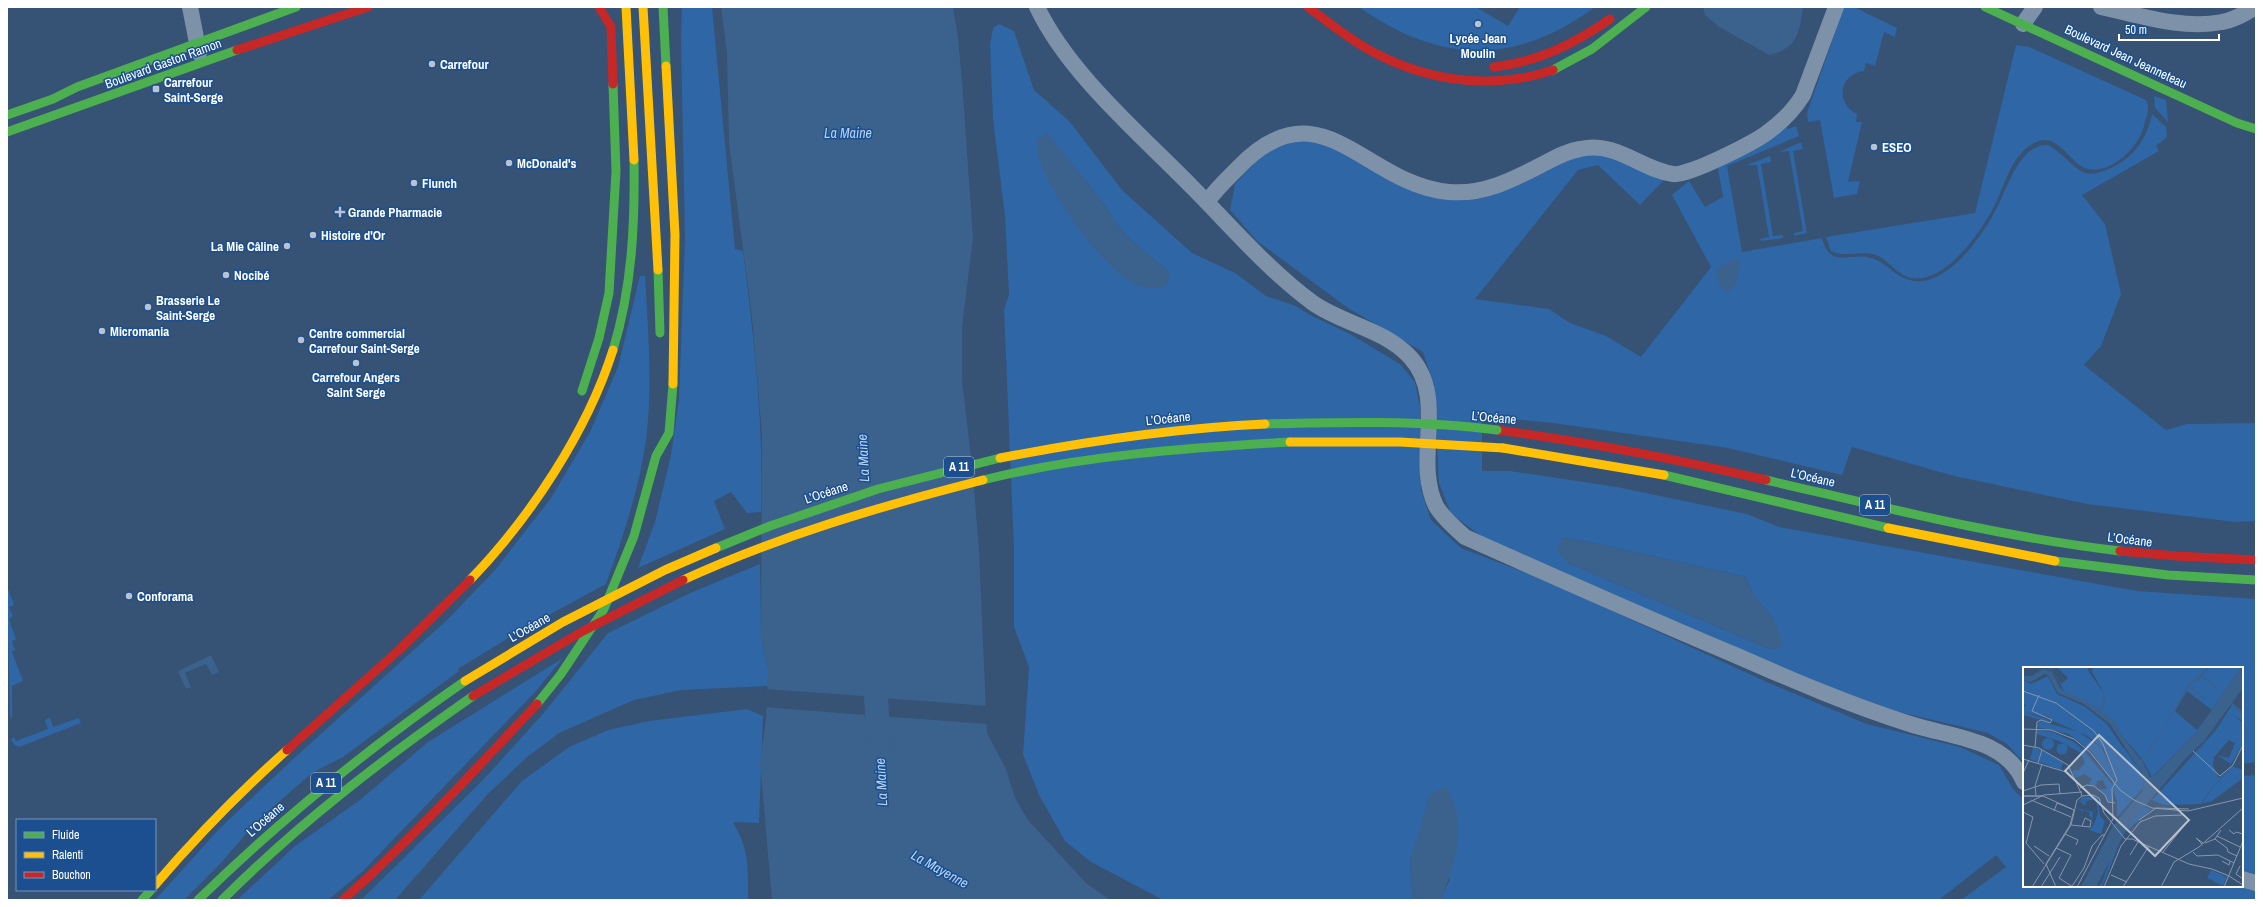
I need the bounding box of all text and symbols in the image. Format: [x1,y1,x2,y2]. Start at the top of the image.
scale bar [2119,16,2219,42]
marker: Lycée Jean Moulin [1473,19,1483,29]
street label: Boulevard Jean Jeanneteau [2062,21,2190,92]
text: 50 m [2125,22,2147,38]
place label: Lycée Jean Moulin [1449,30,1507,62]
street label: Boulevard Gaston Ramon [103,34,224,92]
place label: Carrefour [440,56,489,73]
marker: Carrefour [427,59,437,69]
place label: Carrefour Saint-Serge [164,74,223,106]
marker: Carrefour Saint-Serge [151,84,161,94]
water label: La Maine [824,124,872,142]
place label: ESEO [1882,139,1912,156]
marker: ESEO [1869,142,1879,152]
place label: McDonald's [517,155,576,172]
marker: McDonald's [504,158,514,168]
place label: Flunch [422,175,457,192]
marker: Flunch [409,178,419,188]
place label: Grande Pharmacie [348,204,442,221]
marker: Grande Pharmacie [335,207,345,217]
place label: Histoire d'Or [321,227,386,244]
marker: Histoire d'Or [308,230,318,240]
place label: La Mie Câline [211,238,279,255]
marker: La Mie Câline [282,241,292,251]
place label: Nocibé [234,267,270,284]
marker: Nocibé [221,270,231,280]
place label: Brasserie Le Saint-Serge [156,292,220,324]
marker: Brasserie Le Saint-Serge [143,302,153,312]
place label: Micromania [110,323,169,340]
place label: Centre commercial Carrefour Saint-Serge [309,325,420,357]
marker: Micromania [97,326,107,336]
marker: Centre commercial Carrefour Saint-Serge [296,335,306,345]
marker: Carrefour Angers Saint Serge [351,358,361,368]
place label: Carrefour Angers Saint Serge [312,369,400,401]
street label: L’Océane [1471,407,1517,428]
street label: L’Océane [1145,408,1191,429]
water label: La Maine [853,434,873,482]
road number: A 11 [944,457,974,477]
street label: L’Océane [1789,464,1837,491]
street label: L’Océane [802,477,850,508]
road number: A 11 [1860,495,1890,515]
street label: L’Océane [2107,528,2153,551]
place label: Conforama [137,588,193,605]
marker: Conforama [124,591,134,601]
street label: L’Océane [505,609,553,646]
inset map [2023,667,2243,887]
water label: La Maine [871,758,891,806]
road number: A 11 [311,773,341,793]
street label: L’Océane [243,798,288,841]
legend [16,819,156,891]
text: Fluide [52,827,79,843]
water label: La Mayenne [908,846,972,892]
text: Ralenti [52,847,83,863]
text: Bouchon [52,867,91,883]

